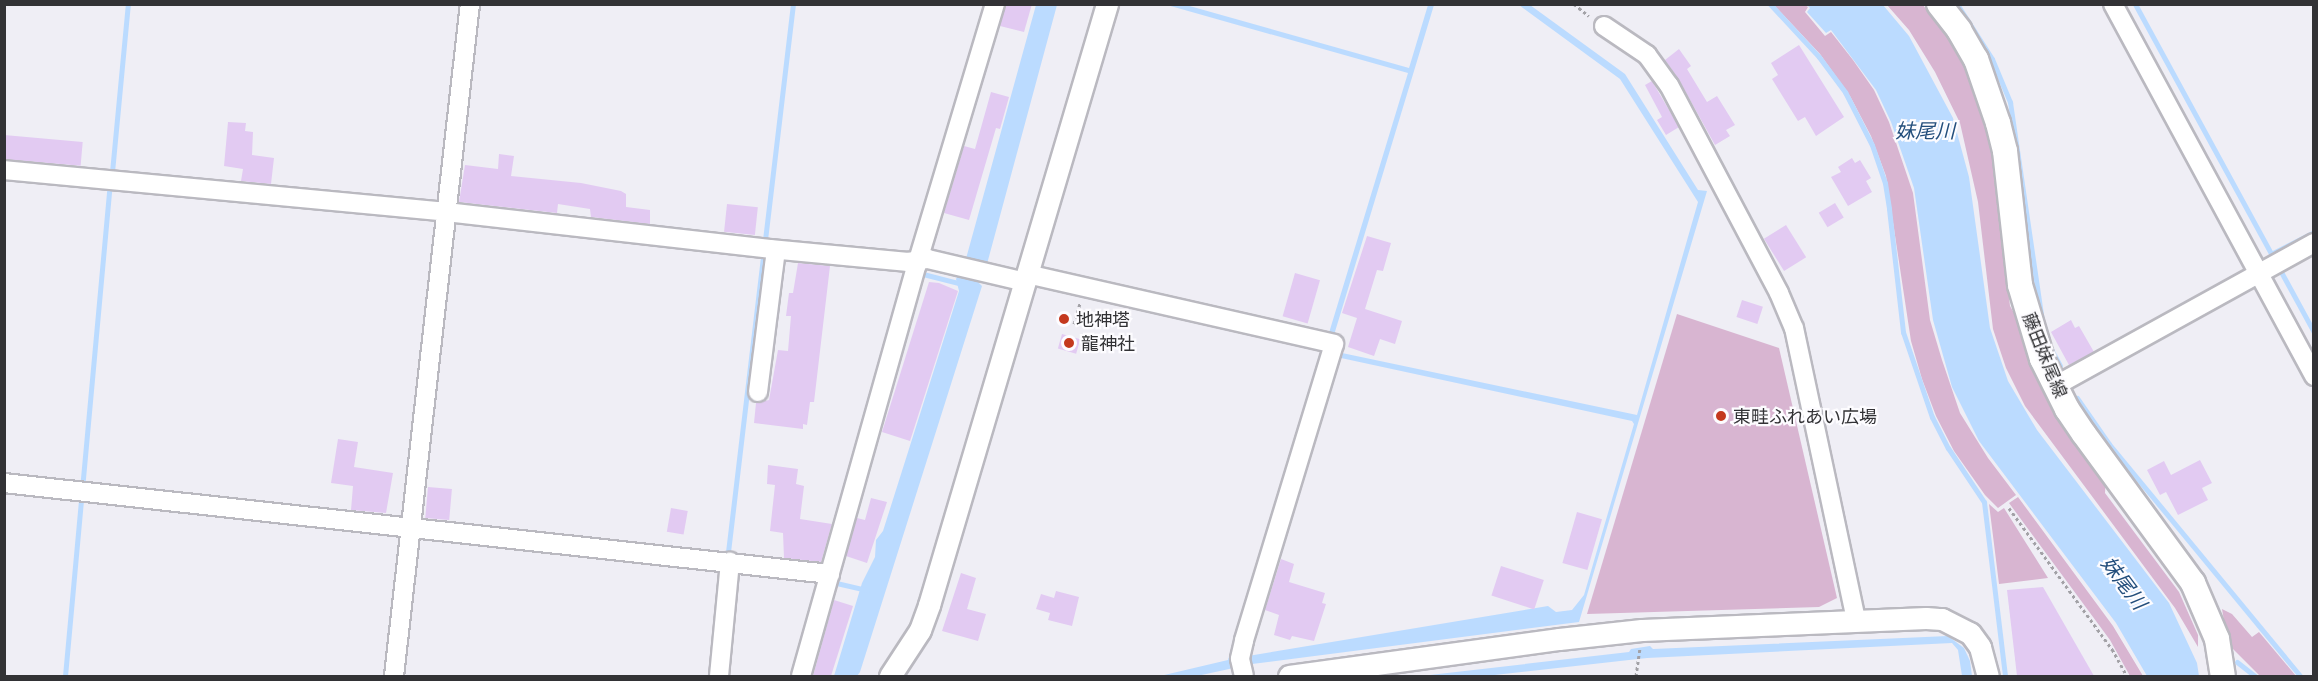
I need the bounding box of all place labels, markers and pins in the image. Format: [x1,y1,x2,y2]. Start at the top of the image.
place label: 地神塔 [1076,308,1130,330]
marker: 地神塔 [1057,312,1071,326]
place label: 龍神社 [1081,332,1135,354]
marker: 龍神社 [1062,336,1076,350]
place label: 東畦ふれあい広場 [1733,405,1877,427]
marker: 東畦ふれあい広場 [1714,409,1728,423]

